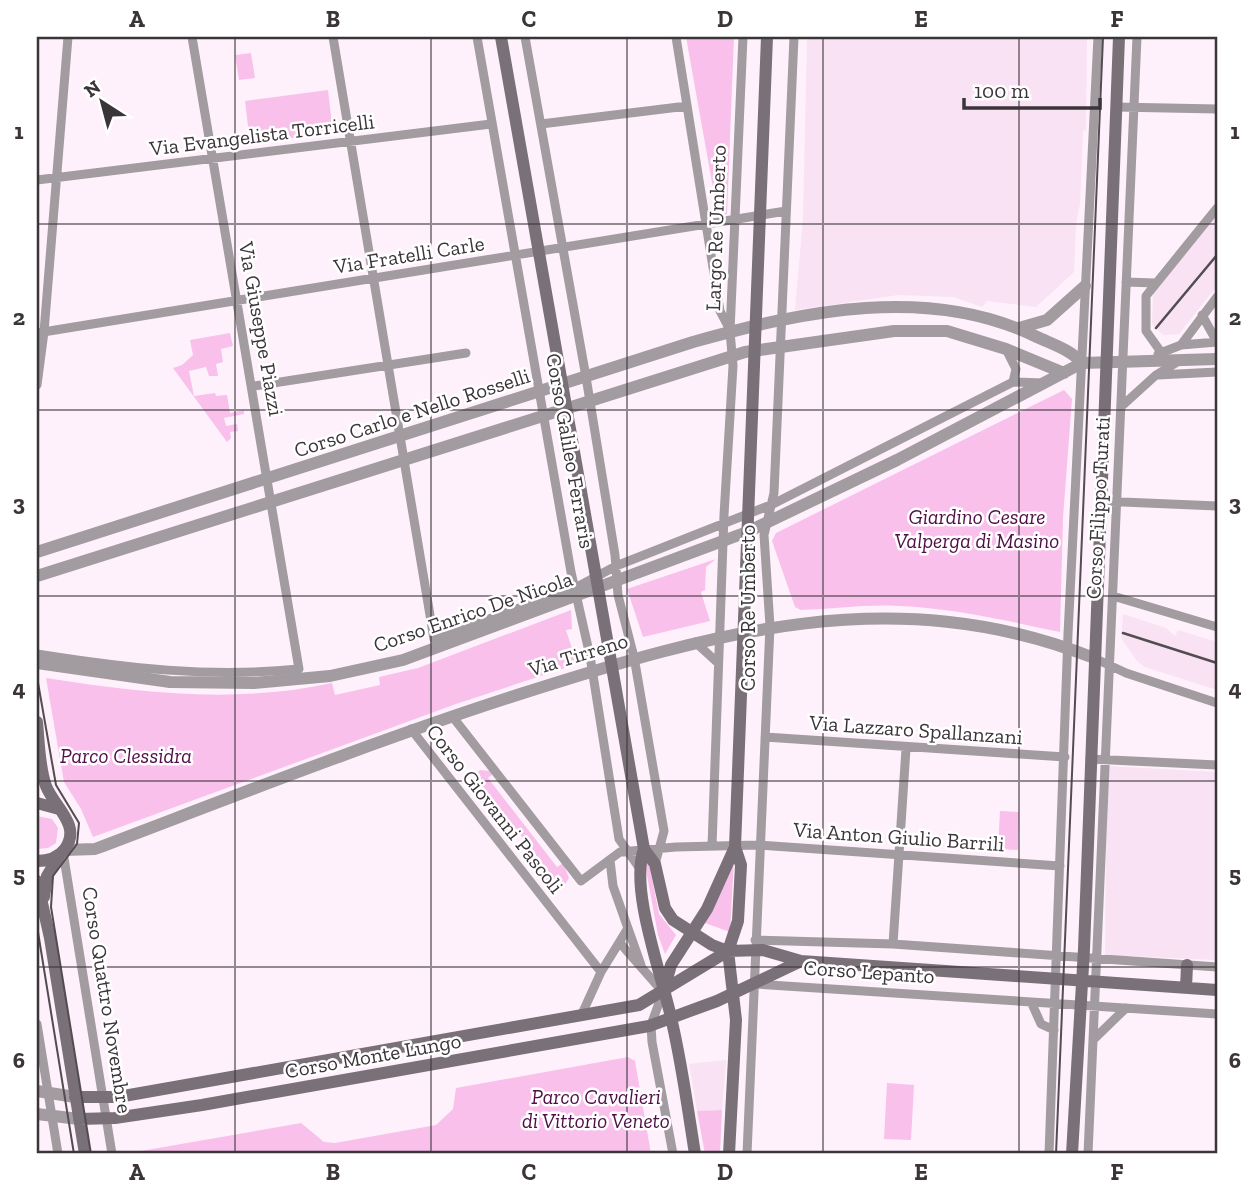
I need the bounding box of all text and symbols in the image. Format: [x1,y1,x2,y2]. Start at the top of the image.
text: A [129,5,145,33]
text: B [326,5,340,33]
text: C [522,5,536,33]
text: D [717,5,733,33]
text: E [914,5,928,33]
text: F [1110,5,1124,33]
north arrow [66,66,136,136]
scale bar [964,66,1100,110]
text: N [80,75,105,102]
text: 100 m [974,78,1029,103]
street label: Via Evangelista Torricelli [147,108,376,161]
text: 1 [14,117,24,145]
text: 1 [1230,117,1240,145]
street label: Largo Re Umberto [700,145,731,311]
street label: Via Fratelli Carle [331,230,486,279]
street label: Via Giuseppe Piazzi [234,239,289,418]
text: 2 [13,303,25,331]
text: 2 [1229,303,1241,331]
street label: Corso Galileo Ferraris [541,351,600,551]
street label: Corso Carlo e Nello Rosselli [291,363,533,462]
street label: Corso Filippo Turati [1080,416,1115,600]
text: 3 [13,489,25,517]
text: 3 [1229,489,1241,517]
park label: Giardino Cesare Valperga di Masino [895,504,1059,553]
street label: Corso Re Umberto [735,525,760,691]
street label: Corso Enrico De Nicola [370,566,576,657]
street label: Via Tirreno [524,628,631,682]
text: 4 [12,674,26,702]
text: 4 [1228,674,1242,702]
street label: Via Lazzaro Spallanzani [808,710,1024,749]
street label: Corso Giovanni Pascoli [422,719,569,898]
park label: Parco Clessidra [60,743,192,768]
street label: Via Anton Giulio Barrili [792,817,1005,856]
text: 5 [13,860,25,888]
text: 5 [1229,860,1241,888]
street label: Corso Quattro Novembre [77,885,138,1115]
street label: Corso Lepanto [803,954,936,989]
street label: Corso Monte Lungo [283,1028,463,1083]
text: 6 [13,1046,25,1074]
text: 6 [1229,1046,1241,1074]
park label: Parco Cavalieri di Vittorio Veneto [522,1084,670,1133]
text: A [129,1158,145,1186]
text: B [326,1158,340,1186]
text: C [522,1158,536,1186]
text: D [717,1158,733,1186]
text: E [914,1158,928,1186]
text: F [1110,1158,1124,1186]

